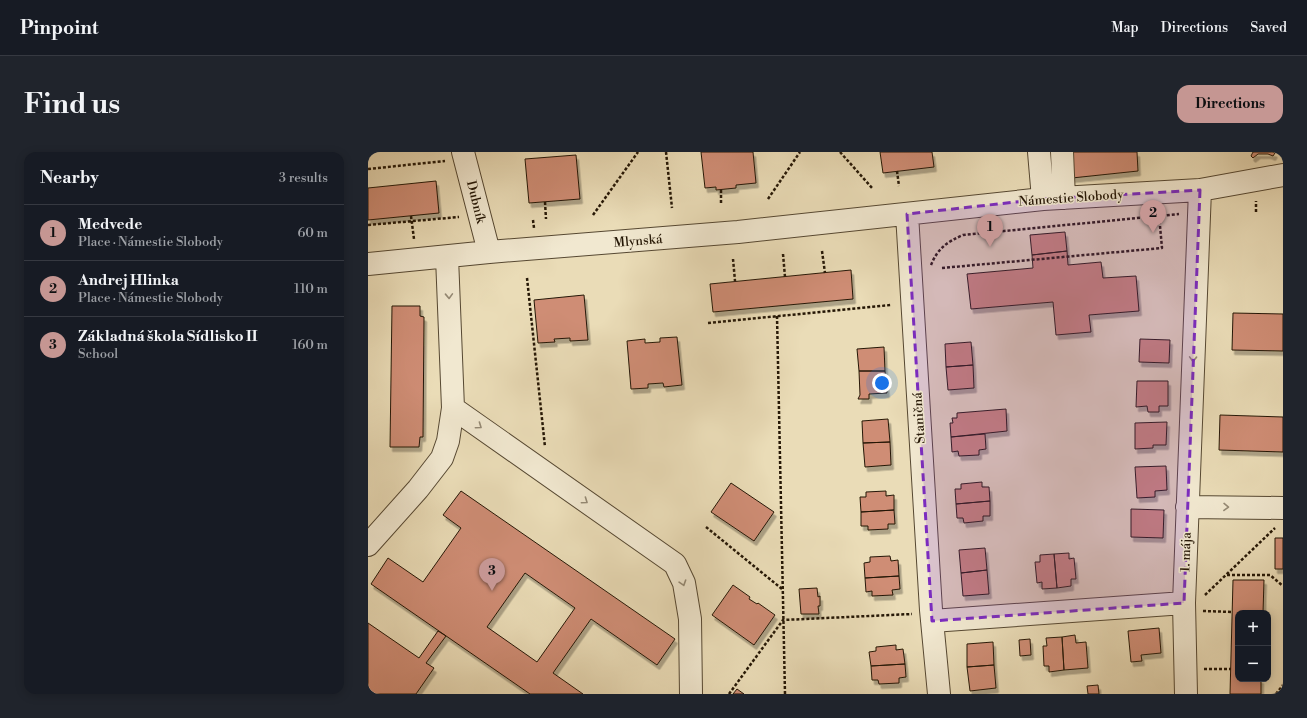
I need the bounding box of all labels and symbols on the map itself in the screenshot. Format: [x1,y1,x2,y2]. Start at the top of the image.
street label: Dubník [463,179,489,226]
street label: Námestie Slobody [1018,186,1125,210]
pin: 2 [1140,200,1166,233]
pin: 1 [977,214,1003,247]
street label: Mlynská [613,231,663,251]
one-way arrow [444,293,453,299]
one-way arrow [1189,356,1197,362]
your location [872,373,892,393]
street label: Staničná [909,391,929,444]
one-way arrow [475,421,482,429]
one-way arrow [581,496,588,504]
one-way arrow [1223,503,1229,511]
street label: 1. mája [1177,531,1195,572]
pin: 3 [479,558,505,591]
one-way arrow [678,579,686,586]

